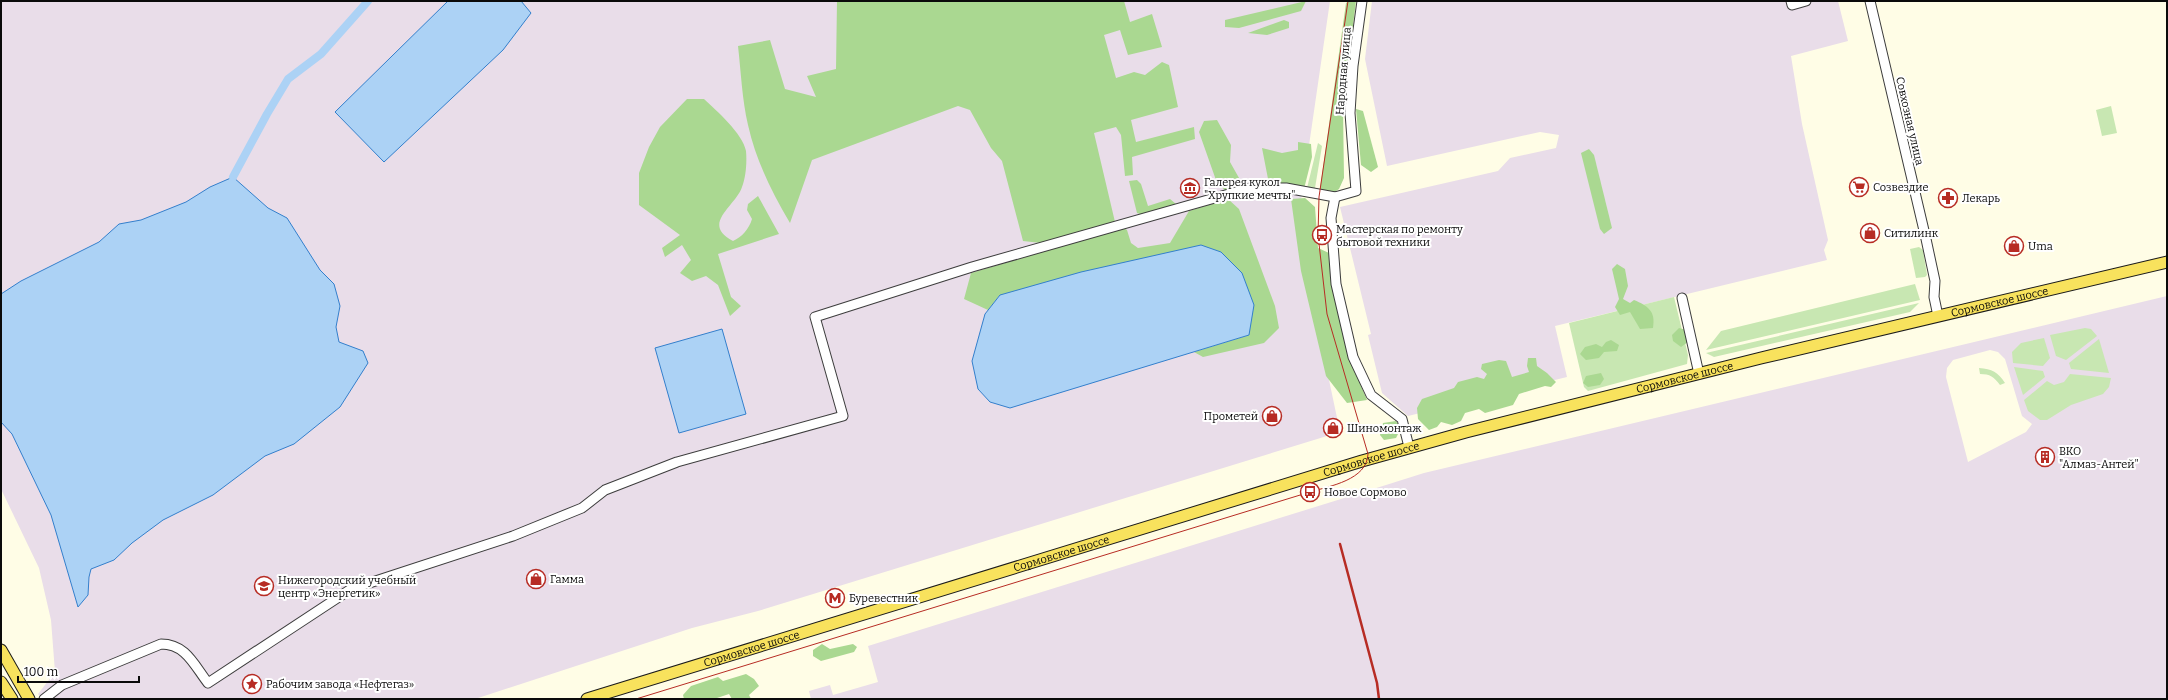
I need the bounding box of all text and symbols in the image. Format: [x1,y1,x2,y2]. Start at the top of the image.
street label: Народная улица [1333,27,1354,115]
street label: Совхозная улица [1893,76,1926,167]
place label: Галерея кукол "Хрупкие мечты" [1204,176,1296,202]
supermarket icon: Созвездие [1848,176,1870,198]
museum icon: Галерея кукол "Хрупкие мечты" [1179,177,1201,199]
place label: Созвездие [1873,181,1929,194]
pharmacy icon: Лекарь [1937,187,1959,209]
place label: Лекарь [1962,192,2000,205]
shop icon: Ситилинк [1859,222,1881,244]
place label: Мастерская по ремонту бытовой техники [1336,223,1463,249]
bus stop icon: Мастерская по ремонту бытовой техники [1311,224,1333,246]
place label: Ситилинк [1884,227,1939,240]
shop icon: Uma [2003,235,2025,257]
place label: Uma [2028,240,2053,253]
street label: Сормовское шоссе [1950,284,2050,320]
street label: Сормовское шоссе [1635,359,1735,396]
shop icon: Прометей [1261,405,1283,427]
place label: Прометей [1204,410,1258,423]
shop icon: Шиномонтаж [1322,417,1344,439]
place label: Шиномонтаж [1347,422,1422,435]
street label: Сормовское шоссе [1321,439,1421,480]
place label: ВКО "Алмаз-Антей" [2059,445,2139,471]
building icon: ВКО "Алмаз-Антей" [2034,446,2056,468]
bus stop icon: Новое Сормово [1299,481,1321,503]
place label: Новое Сормово [1324,486,1407,499]
street label: Сормовское шоссе [1012,533,1111,575]
shop icon: Гамма [525,568,547,590]
place label: Гамма [550,573,584,586]
place label: Нижегородский учебный центр «Энергетик» [278,574,416,600]
school or university icon: Нижегородский учебный центр «Энергетик» [253,575,275,597]
metro station icon: Буревестник [824,587,846,609]
place label: Буревестник [849,592,919,605]
street label: Сормовское шоссе [702,628,801,670]
scale bar [18,658,139,684]
text: 100 m [24,665,59,679]
place icon: Рабочим завода «Нефтегаз» [241,673,263,695]
place label: Рабочим завода «Нефтегаз» [266,678,414,691]

